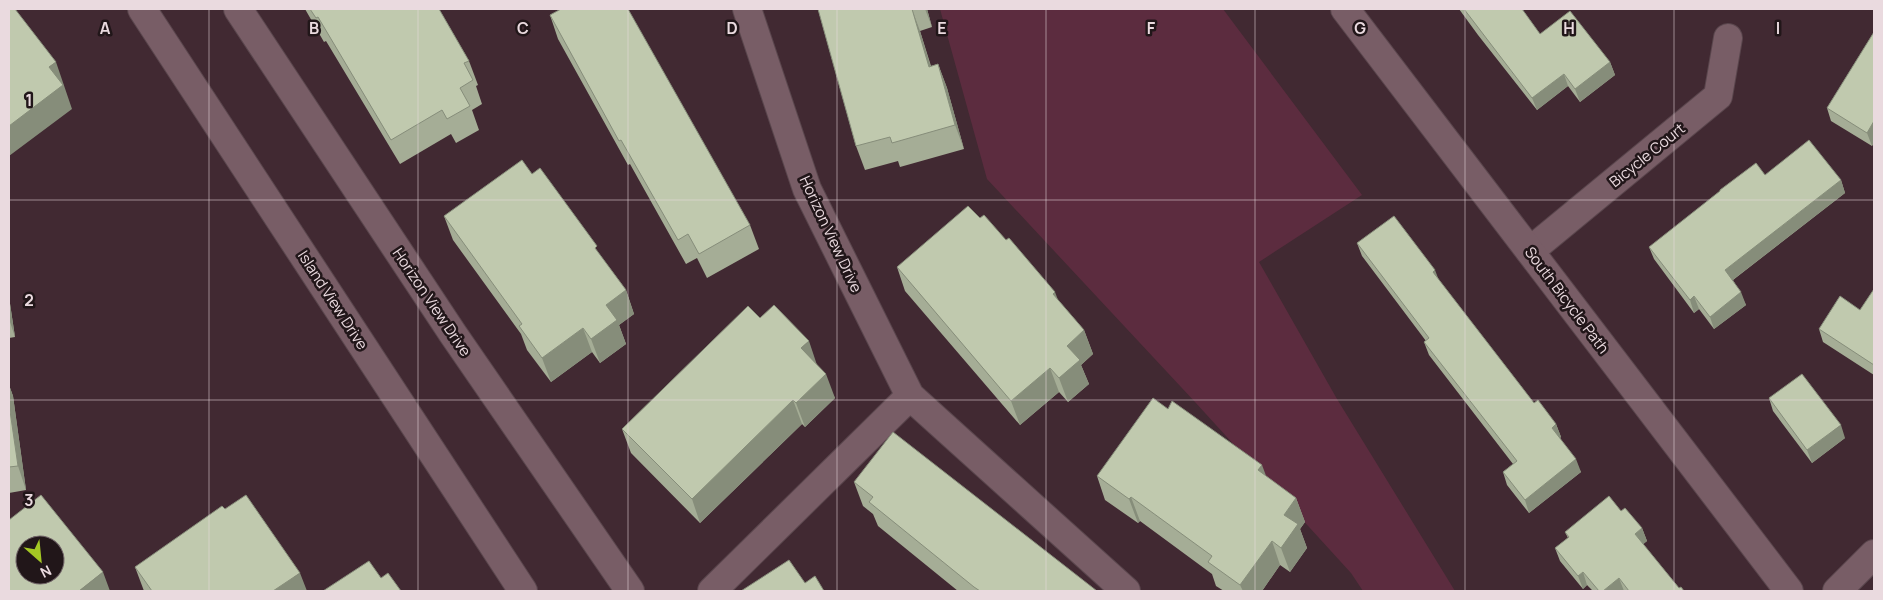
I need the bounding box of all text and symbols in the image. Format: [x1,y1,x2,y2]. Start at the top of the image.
text: A [100,17,111,39]
text: B [309,17,319,39]
text: C [517,17,529,39]
text: D [726,17,738,39]
text: E [937,17,947,39]
text: F [1147,17,1156,39]
text: G [1354,17,1366,39]
text: H [1563,17,1575,39]
text: I [1776,17,1780,39]
text: 1 [25,89,33,111]
street label: Bicycle Court [1605,118,1689,192]
street label: Horizon View Drive [795,172,867,296]
street label: South Bicycle Path [1520,242,1614,358]
street label: Horizon View Drive [388,244,476,360]
street label: Island View Drive [293,246,373,354]
text: 2 [24,289,34,311]
text: 3 [24,489,34,511]
north arrow [15,535,65,585]
text: N [37,561,55,583]

